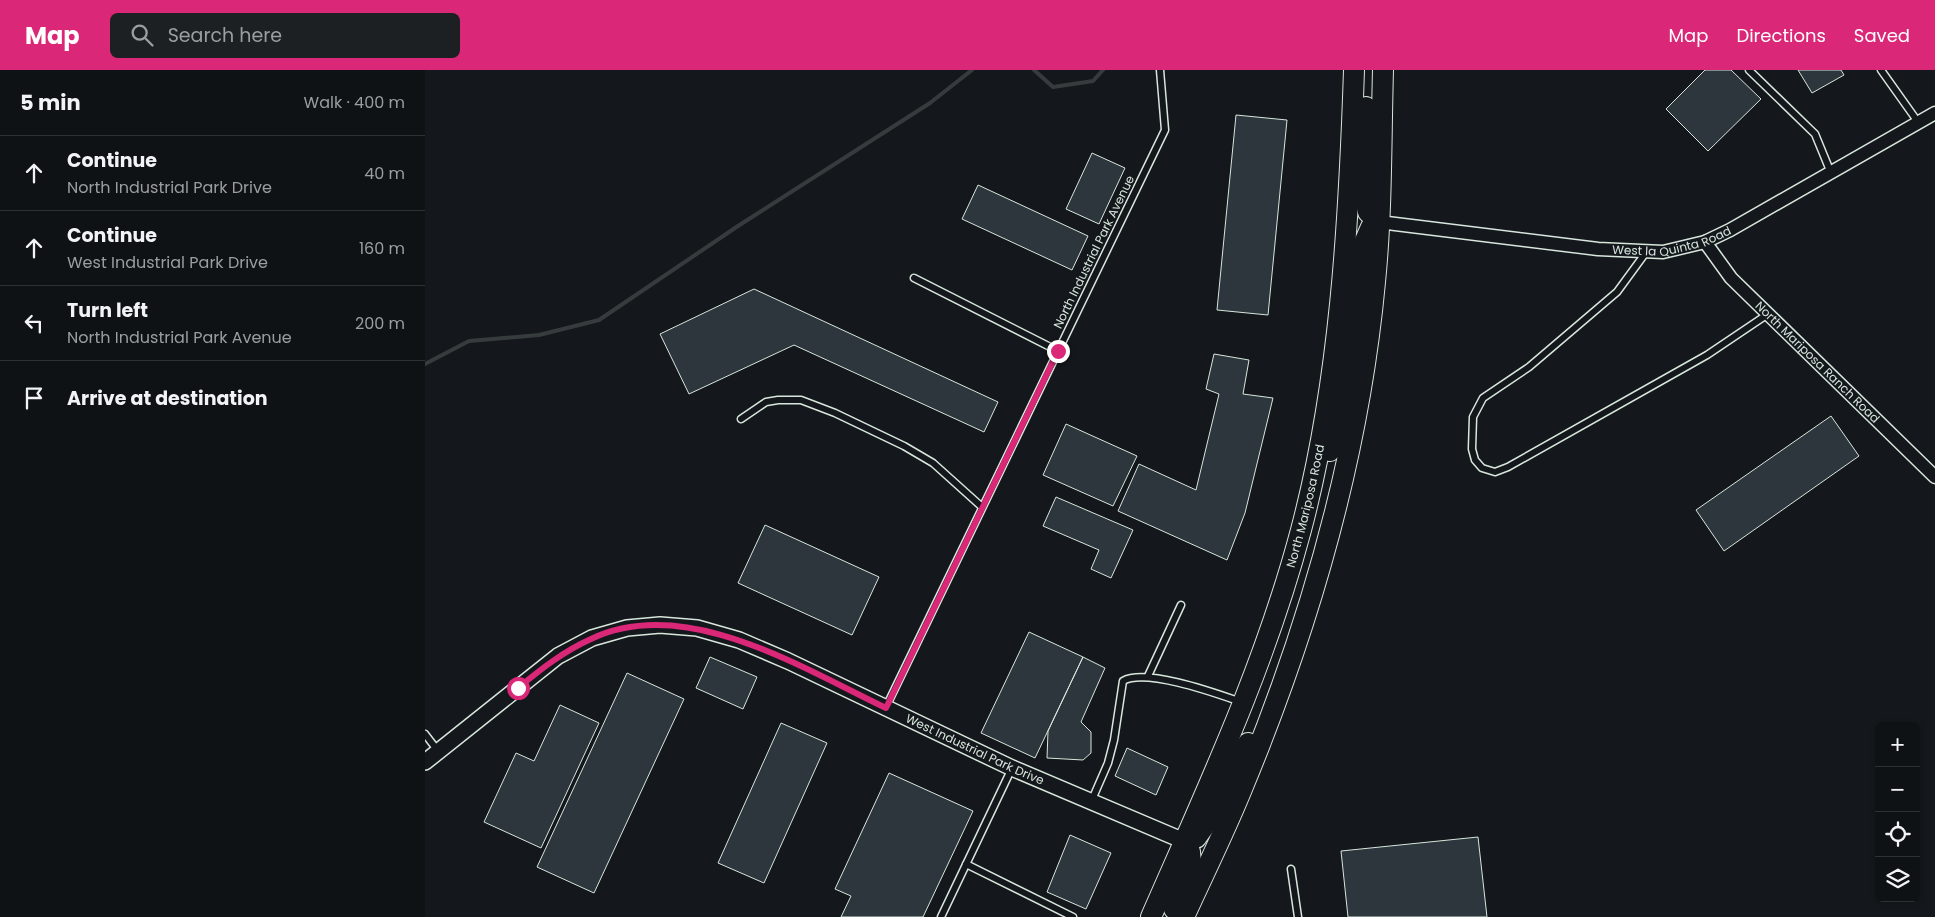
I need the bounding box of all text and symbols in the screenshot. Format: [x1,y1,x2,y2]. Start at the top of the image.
search box [110,13,460,58]
text: Map [25,19,80,52]
icon: search [128,21,156,49]
text: Search here [168,22,282,49]
text: Map [1669,23,1708,48]
text: Directions [1736,23,1826,48]
text: Saved [1854,23,1910,48]
text: 5 min [20,88,81,117]
text: Walk · 400 m [304,91,405,114]
text: Continue [67,147,157,174]
icon: ahead [20,159,48,187]
text: 40 m [364,162,405,185]
street label: North Industrial Park Avenue [1049,172,1138,331]
text: North Industrial Park Drive [67,176,272,199]
text: Continue [67,222,157,249]
street label: West la Quinta Road [1612,222,1734,261]
icon: ahead [20,234,48,262]
text: 160 m [359,237,405,260]
text: West Industrial Park Drive [67,251,268,274]
text: Turn left [67,297,148,324]
street label: North Mariposa Ranch Road [1752,297,1884,427]
icon: left [20,309,48,337]
text: 200 m [355,312,405,335]
text: North Industrial Park Avenue [67,326,292,349]
route end [1047,340,1070,363]
icon: arrive [20,384,48,412]
text: Arrive at destination [67,385,268,412]
street label: North Mariposa Road [1282,443,1328,570]
route start [507,677,530,700]
street label: West Industrial Park Drive [903,709,1047,789]
map controls [1875,722,1920,902]
button: + [1875,722,1920,767]
button: − [1875,767,1920,812]
button: locate [1875,812,1920,857]
button: layers [1875,857,1920,902]

